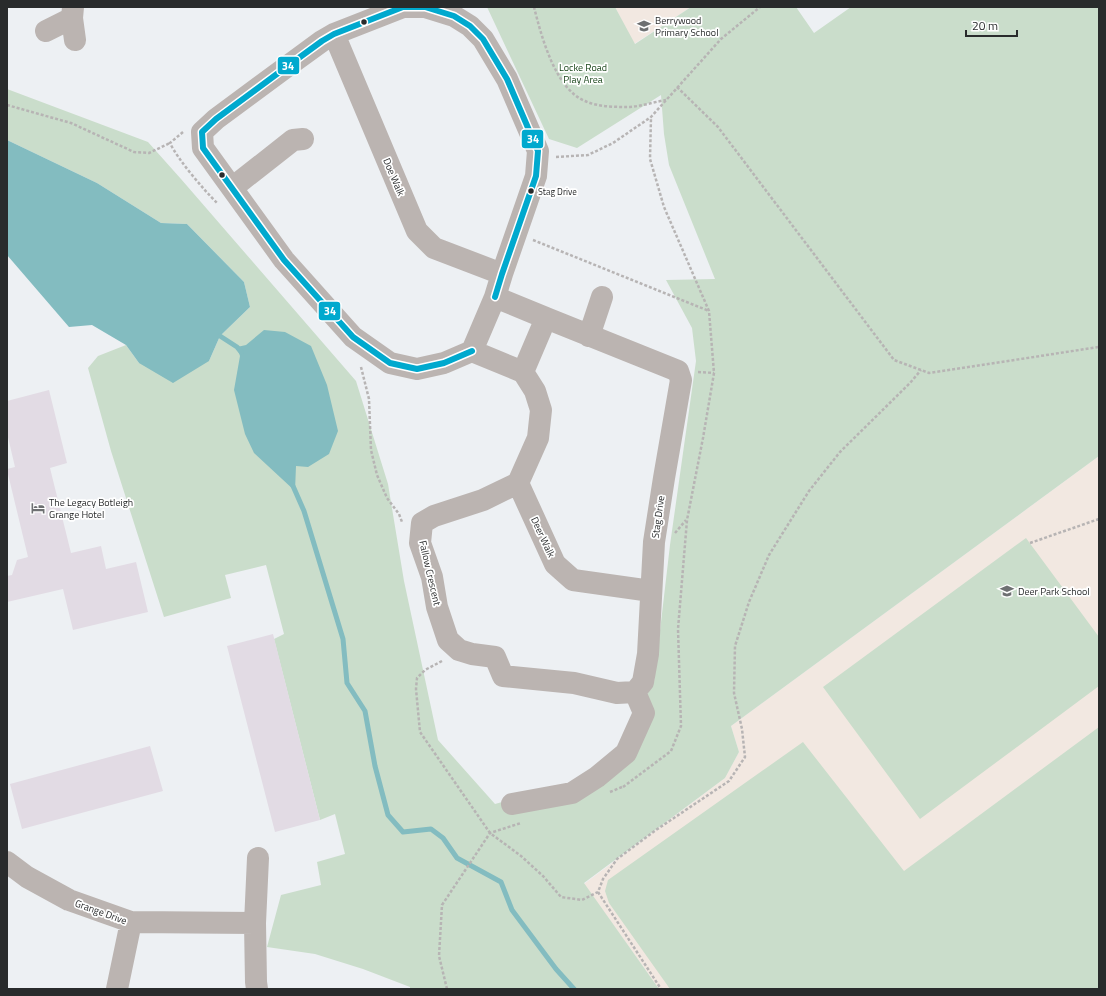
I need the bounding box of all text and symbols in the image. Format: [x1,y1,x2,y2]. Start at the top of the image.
scale bar [966,12,1017,38]
place label: Berrywood Primary School [655,13,718,40]
text: 20 m [972,16,998,35]
unlabelled marker [359,17,369,27]
school or university icon: Berrywood Primary School [636,18,652,34]
line badge: 34 [277,56,300,75]
text: 34 [282,58,294,74]
park label: Locke Road Play Area [559,60,607,87]
line badge: 34 [521,129,544,149]
text: 34 [527,131,539,147]
street label: Doe Walk [379,156,409,198]
unlabelled marker [217,170,227,180]
place label: Stag Drive [538,185,577,198]
marker: Stag Drive [526,186,536,196]
line badge: 34 [318,301,341,321]
text: 34 [324,303,336,319]
place label: The Legacy Botleigh Grange Hotel [49,495,133,522]
street label: Stag Drive [648,495,668,539]
hotel icon: The Legacy Botleigh Grange Hotel [30,500,46,516]
street label: Deer Walk [527,514,559,560]
street label: Fallow Crescent [415,539,445,607]
school or university icon: Deer Park School [999,583,1015,599]
place label: Deer Park School [1018,584,1090,599]
street label: Grange Drive [73,896,129,928]

